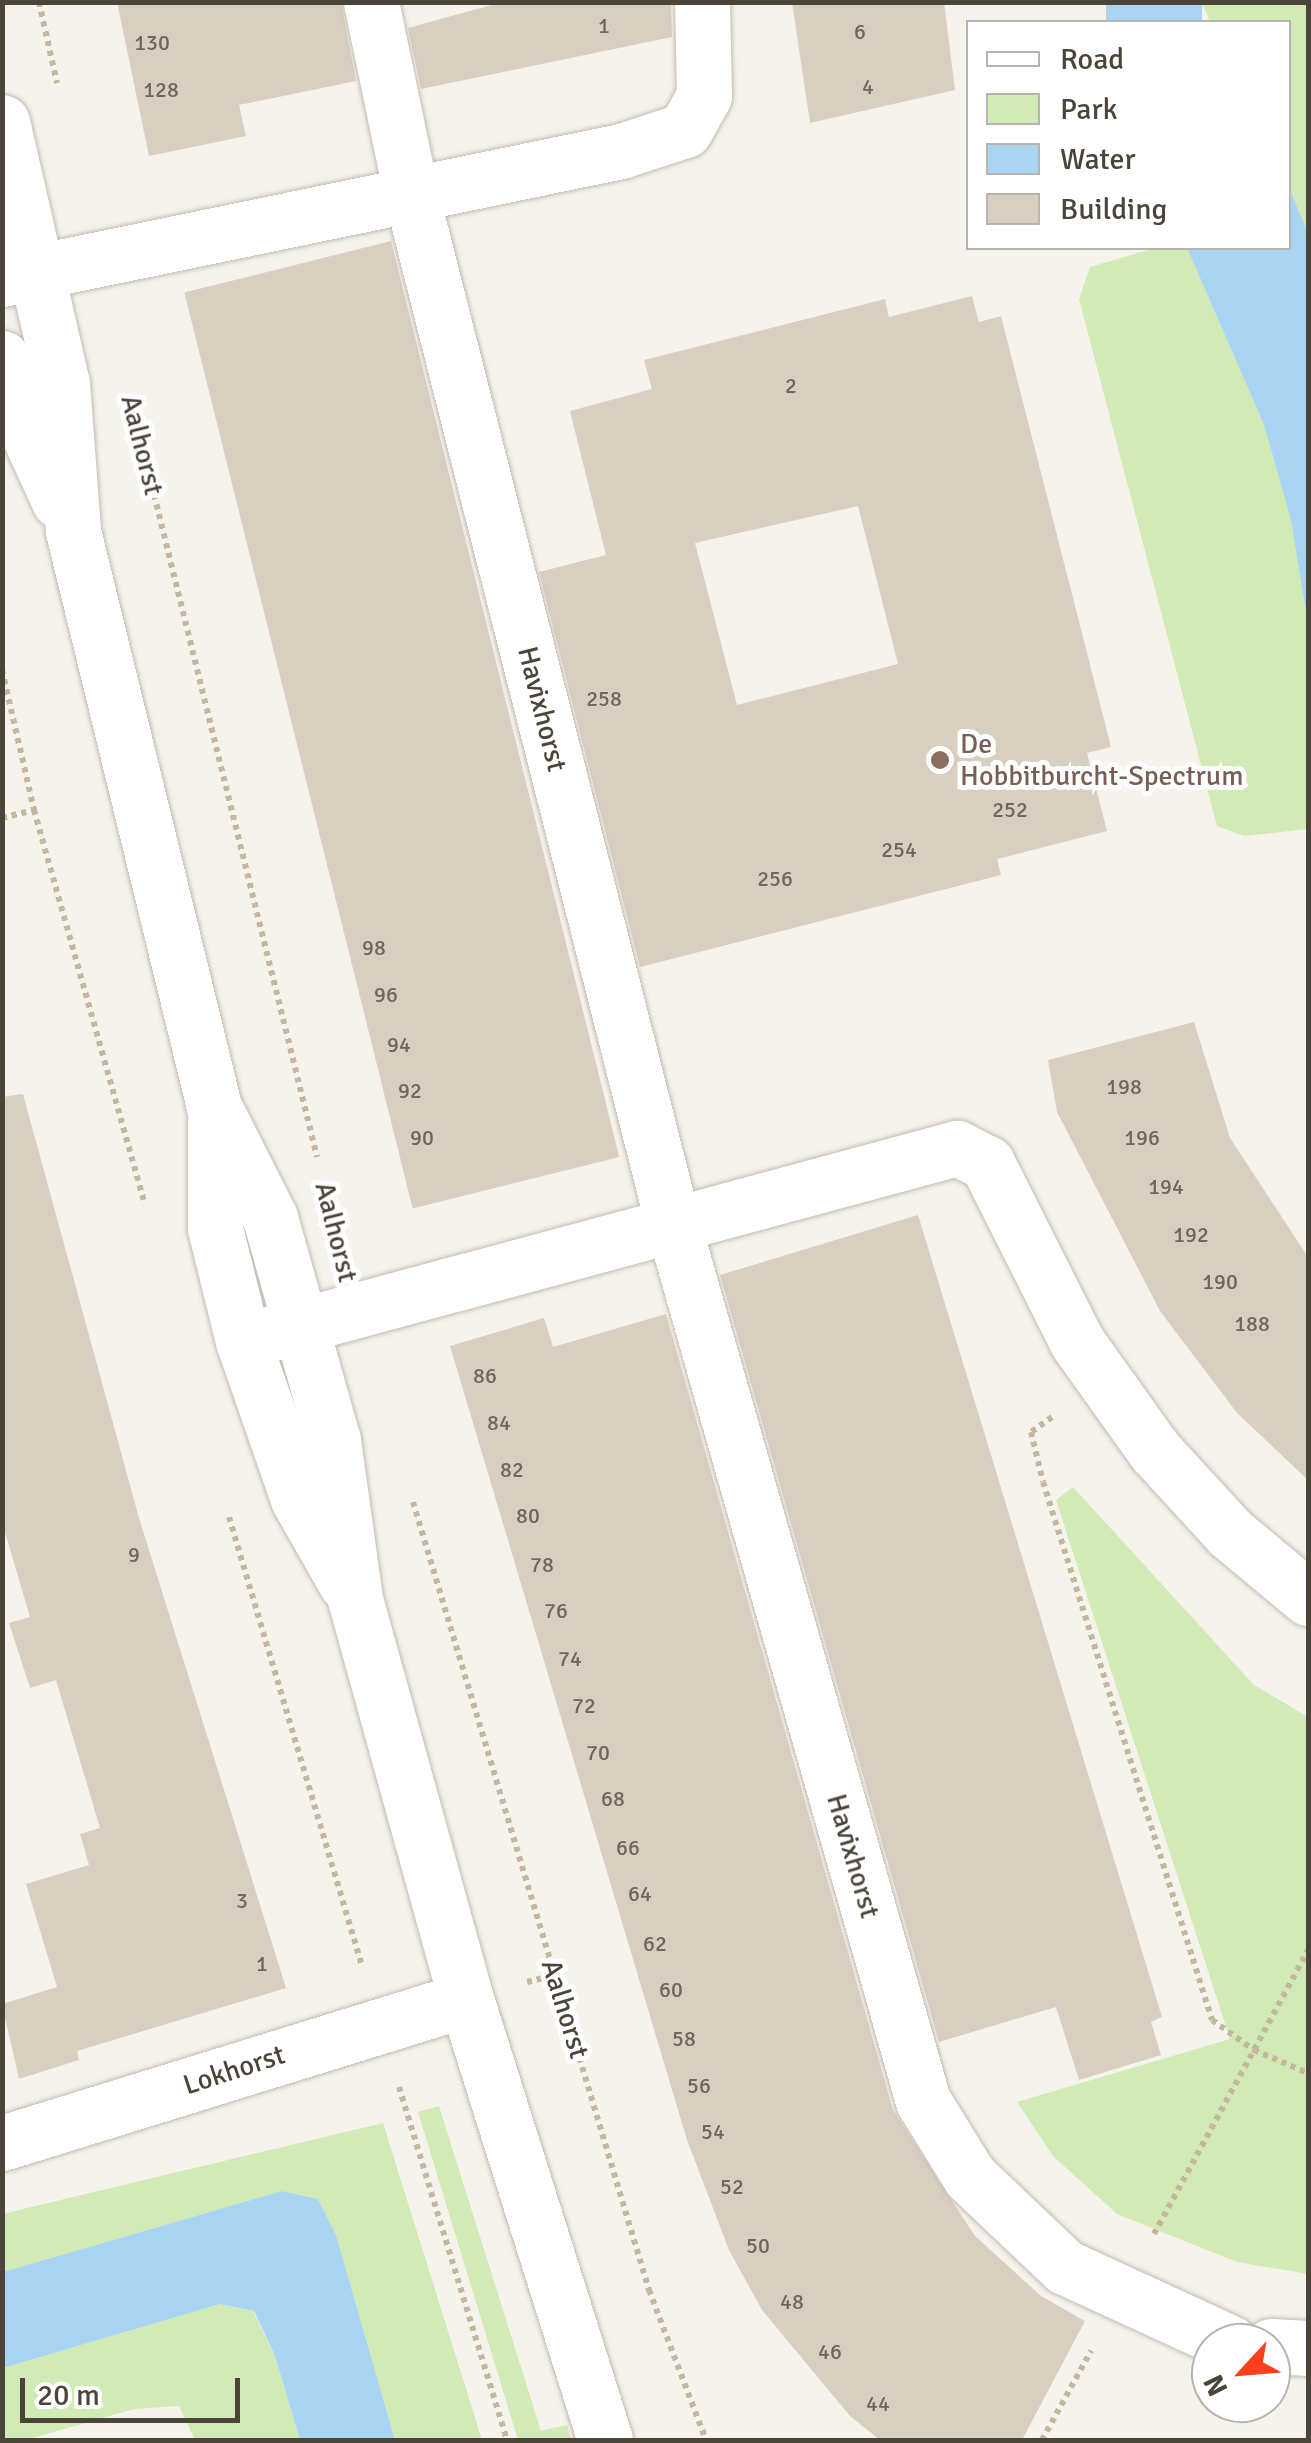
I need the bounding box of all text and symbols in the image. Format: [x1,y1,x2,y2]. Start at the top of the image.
house number: 1 [598,13,610,39]
house number: 6 [854,19,866,45]
legend [966,20,1291,250]
house number: 130 [134,30,170,56]
text: Road [1060,41,1124,78]
house number: 4 [862,74,874,100]
house number: 128 [143,77,179,103]
text: Park [1060,91,1118,128]
text: Water [1060,141,1136,178]
text: Building [1060,191,1167,228]
house number: 2 [785,373,797,399]
street label: Aalhorst [113,392,171,498]
street label: Havixhorst [510,643,574,775]
house number: 258 [586,686,622,712]
place label: De Hobbitburcht-Spectrum [960,727,1243,793]
marker: De Hobbitburcht-Spectrum [929,749,951,771]
house number: 252 [992,797,1028,823]
house number: 254 [881,837,917,863]
house number: 256 [757,866,793,892]
house number: 98 [362,935,386,961]
house number: 96 [374,982,398,1008]
house number: 94 [387,1032,411,1058]
house number: 198 [1106,1074,1142,1100]
house number: 92 [398,1078,422,1104]
house number: 90 [410,1125,434,1151]
house number: 196 [1124,1125,1160,1151]
house number: 194 [1148,1174,1184,1200]
street label: Aalhorst [307,1179,365,1285]
house number: 192 [1173,1222,1209,1248]
house number: 190 [1202,1269,1238,1295]
house number: 188 [1234,1311,1270,1337]
house number: 86 [473,1363,497,1389]
house number: 84 [487,1410,511,1436]
house number: 82 [500,1457,524,1483]
house number: 80 [516,1503,540,1529]
house number: 9 [128,1542,140,1568]
house number: 78 [530,1552,554,1578]
house number: 76 [544,1598,568,1624]
house number: 74 [558,1646,582,1672]
house number: 72 [572,1693,596,1719]
house number: 70 [586,1740,610,1766]
house number: 68 [601,1786,625,1812]
street label: Havixhorst [819,1790,887,1922]
house number: 66 [616,1835,640,1861]
house number: 64 [628,1881,652,1907]
house number: 3 [236,1888,248,1914]
house number: 62 [643,1931,667,1957]
house number: 1 [256,1951,268,1977]
street label: Aalhorst [534,1955,596,2063]
house number: 60 [659,1977,683,2003]
house number: 58 [672,2026,696,2052]
street label: Lokhorst [179,2038,289,2102]
house number: 56 [687,2073,711,2099]
house number: 54 [701,2119,725,2145]
house number: 52 [720,2174,744,2200]
house number: 50 [746,2233,770,2259]
house number: 48 [780,2289,804,2315]
north arrow [1191,2323,1291,2423]
house number: 46 [818,2339,842,2365]
scale bar [25,2358,245,2420]
text: N [1196,2369,1235,2401]
text: 20 m [37,2377,100,2414]
house number: 44 [866,2391,890,2417]

